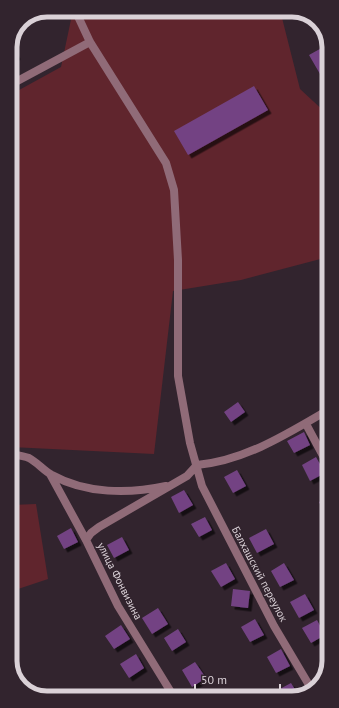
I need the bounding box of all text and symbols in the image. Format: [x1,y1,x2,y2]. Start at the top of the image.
street label: Балхашский переулок [229,524,291,625]
street label: улица Фонвизина [94,540,146,622]
scale bar [195,666,280,692]
text: 50 m [201,672,227,687]

